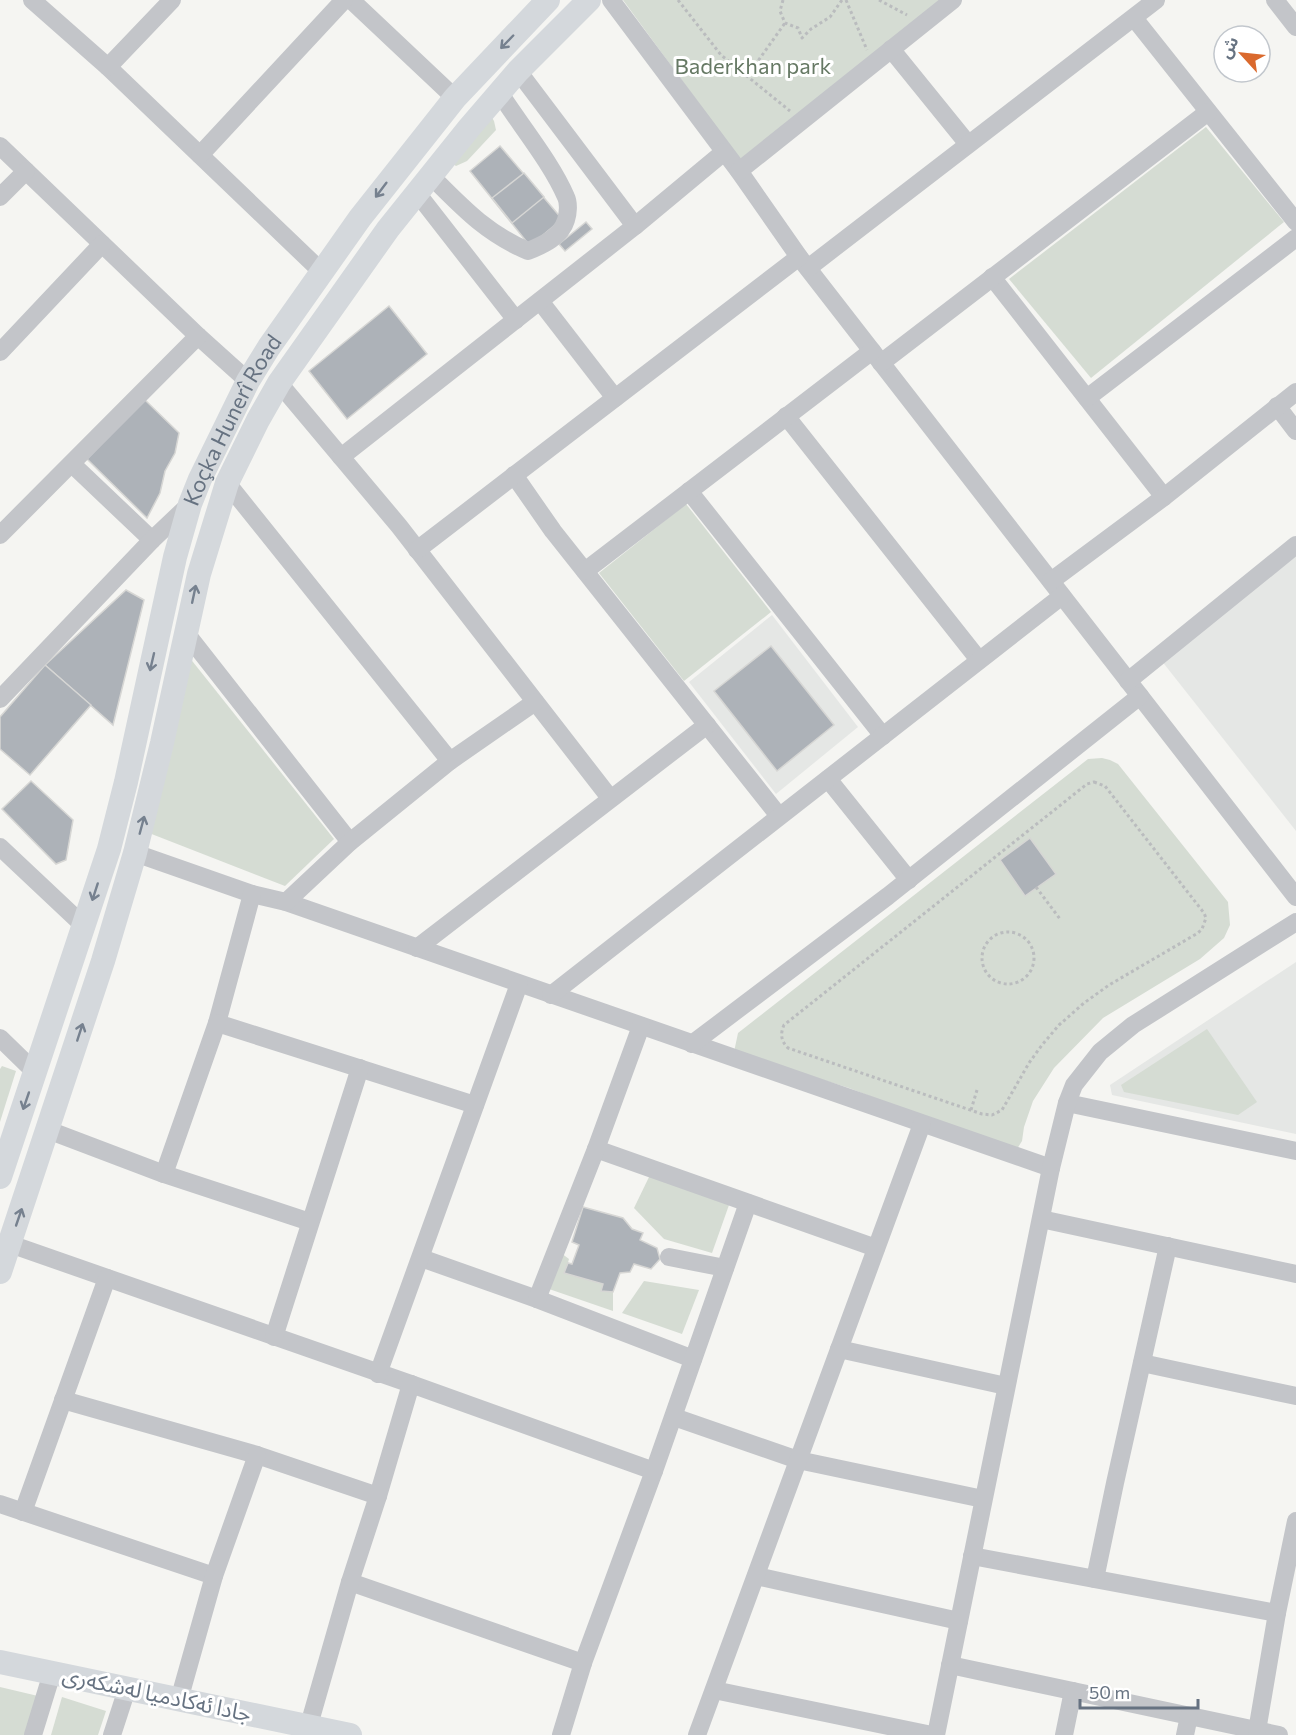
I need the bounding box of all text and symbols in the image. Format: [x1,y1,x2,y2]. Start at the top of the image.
north arrow [1212,24,1272,84]
text: ش [1215,33,1243,61]
one-way arrow [499,34,514,49]
park label: Baderkhan park [675,52,832,79]
one-way arrow [375,182,387,198]
street label: Koçka Hunerî Road [177,329,287,509]
one-way arrow [189,584,201,603]
one-way arrow [146,652,158,671]
one-way arrow [137,816,149,835]
one-way arrow [89,882,100,901]
one-way arrow [75,1023,86,1042]
one-way arrow [20,1091,31,1110]
one-way arrow [14,1208,25,1227]
street label: جادا ئه‌كادميا له‌شكه‌رى [60,1660,254,1728]
scale bar [1080,1672,1198,1710]
text: 50 m [1089,1681,1130,1703]

